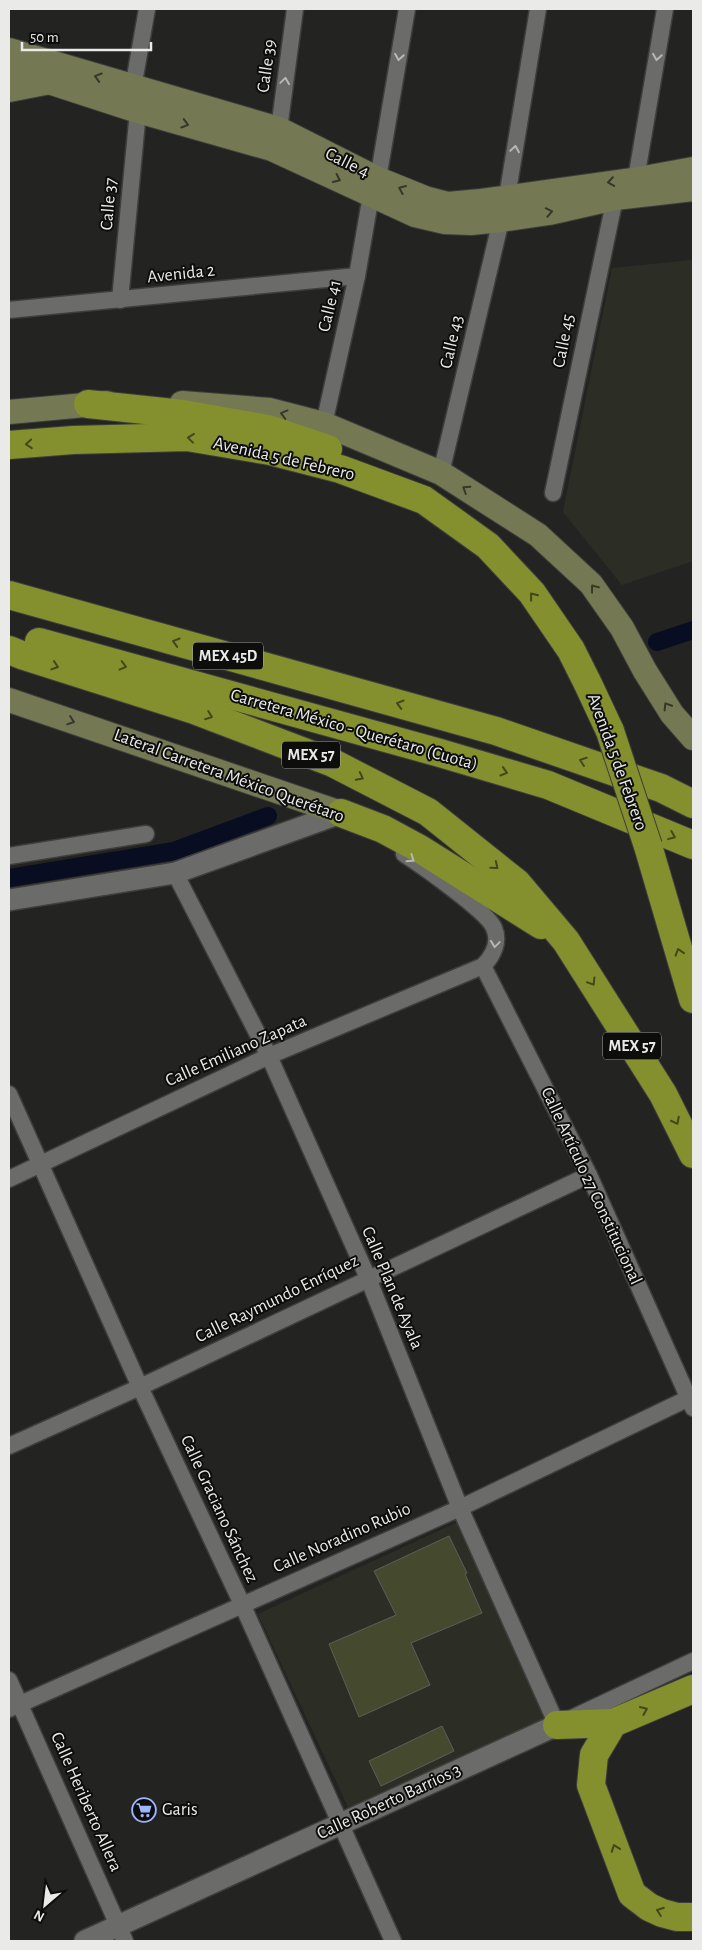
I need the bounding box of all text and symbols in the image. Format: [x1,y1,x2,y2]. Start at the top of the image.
scale bar [22,20,151,52]
text: 50 m [30,30,59,45]
street label: Calle 39 [254,38,280,94]
one-way arrow [394,53,405,61]
one-way arrow [652,53,663,61]
one-way arrow [94,72,102,82]
one-way arrow [280,77,290,85]
one-way arrow [180,119,189,129]
one-way arrow [509,144,519,153]
street label: Calle 4 [322,145,372,181]
one-way arrow [332,173,341,184]
one-way arrow [606,176,614,187]
street label: Calle 37 [98,177,120,231]
one-way arrow [398,184,407,195]
one-way arrow [545,208,553,218]
street label: Avenida 2 [146,261,216,287]
street label: Calle 41 [315,278,345,334]
street label: Calle 45 [550,313,578,369]
street label: Calle 43 [437,314,467,370]
one-way arrow [280,409,289,420]
one-way arrow [187,433,195,444]
street label: Avenida 5 de Febrero [212,434,356,484]
one-way arrow [25,438,33,449]
one-way arrow [463,486,472,495]
one-way arrow [591,584,600,594]
one-way arrow [530,592,539,601]
one-way arrow [173,637,181,647]
road number: MEX 45D [193,642,263,669]
one-way arrow [119,660,128,671]
one-way arrow [50,661,58,671]
street label: Carretera México - Querétaro (Cuota) [228,686,480,774]
street label: Avenida 5 de Febrero [584,691,650,833]
one-way arrow [396,699,405,710]
one-way arrow [664,702,673,711]
one-way arrow [204,710,213,720]
one-way arrow [67,715,75,725]
street label: Lateral Carretera México Querétaro [111,726,347,826]
road number: MEX 57 [282,742,340,768]
one-way arrow [579,757,587,767]
one-way arrow [499,767,507,777]
one-way arrow [355,771,364,781]
one-way arrow [667,830,676,840]
one-way arrow [405,853,415,862]
one-way arrow [489,860,498,868]
one-way arrow [490,939,500,948]
one-way arrow [675,949,685,957]
one-way arrow [586,976,595,986]
street label: Calle Emiliano Zapata [163,1012,309,1090]
road number: MEX 57 [603,1032,661,1060]
street label: Calle Artículo 27 Constitucional [537,1084,645,1288]
one-way arrow [670,1115,680,1124]
street label: Calle Plan de Ayala [358,1224,426,1352]
street label: Calle Raymundo Enríquez [193,1252,361,1346]
street label: Calle Graciano Sánchez [177,1433,261,1585]
street label: Calle Noradino Rubio [271,1500,414,1576]
one-way arrow [639,1705,648,1716]
street label: Calle Heriberto Allera [47,1730,125,1874]
street label: Calle Roberto Barrios 3 [314,1761,464,1843]
supermarket icon: Garis [131,1797,157,1823]
place label: Garis [162,1801,198,1819]
one-way arrow [611,1844,621,1853]
north arrow [20,1880,70,1930]
text: N [32,1907,47,1924]
one-way arrow [656,1907,665,1917]

